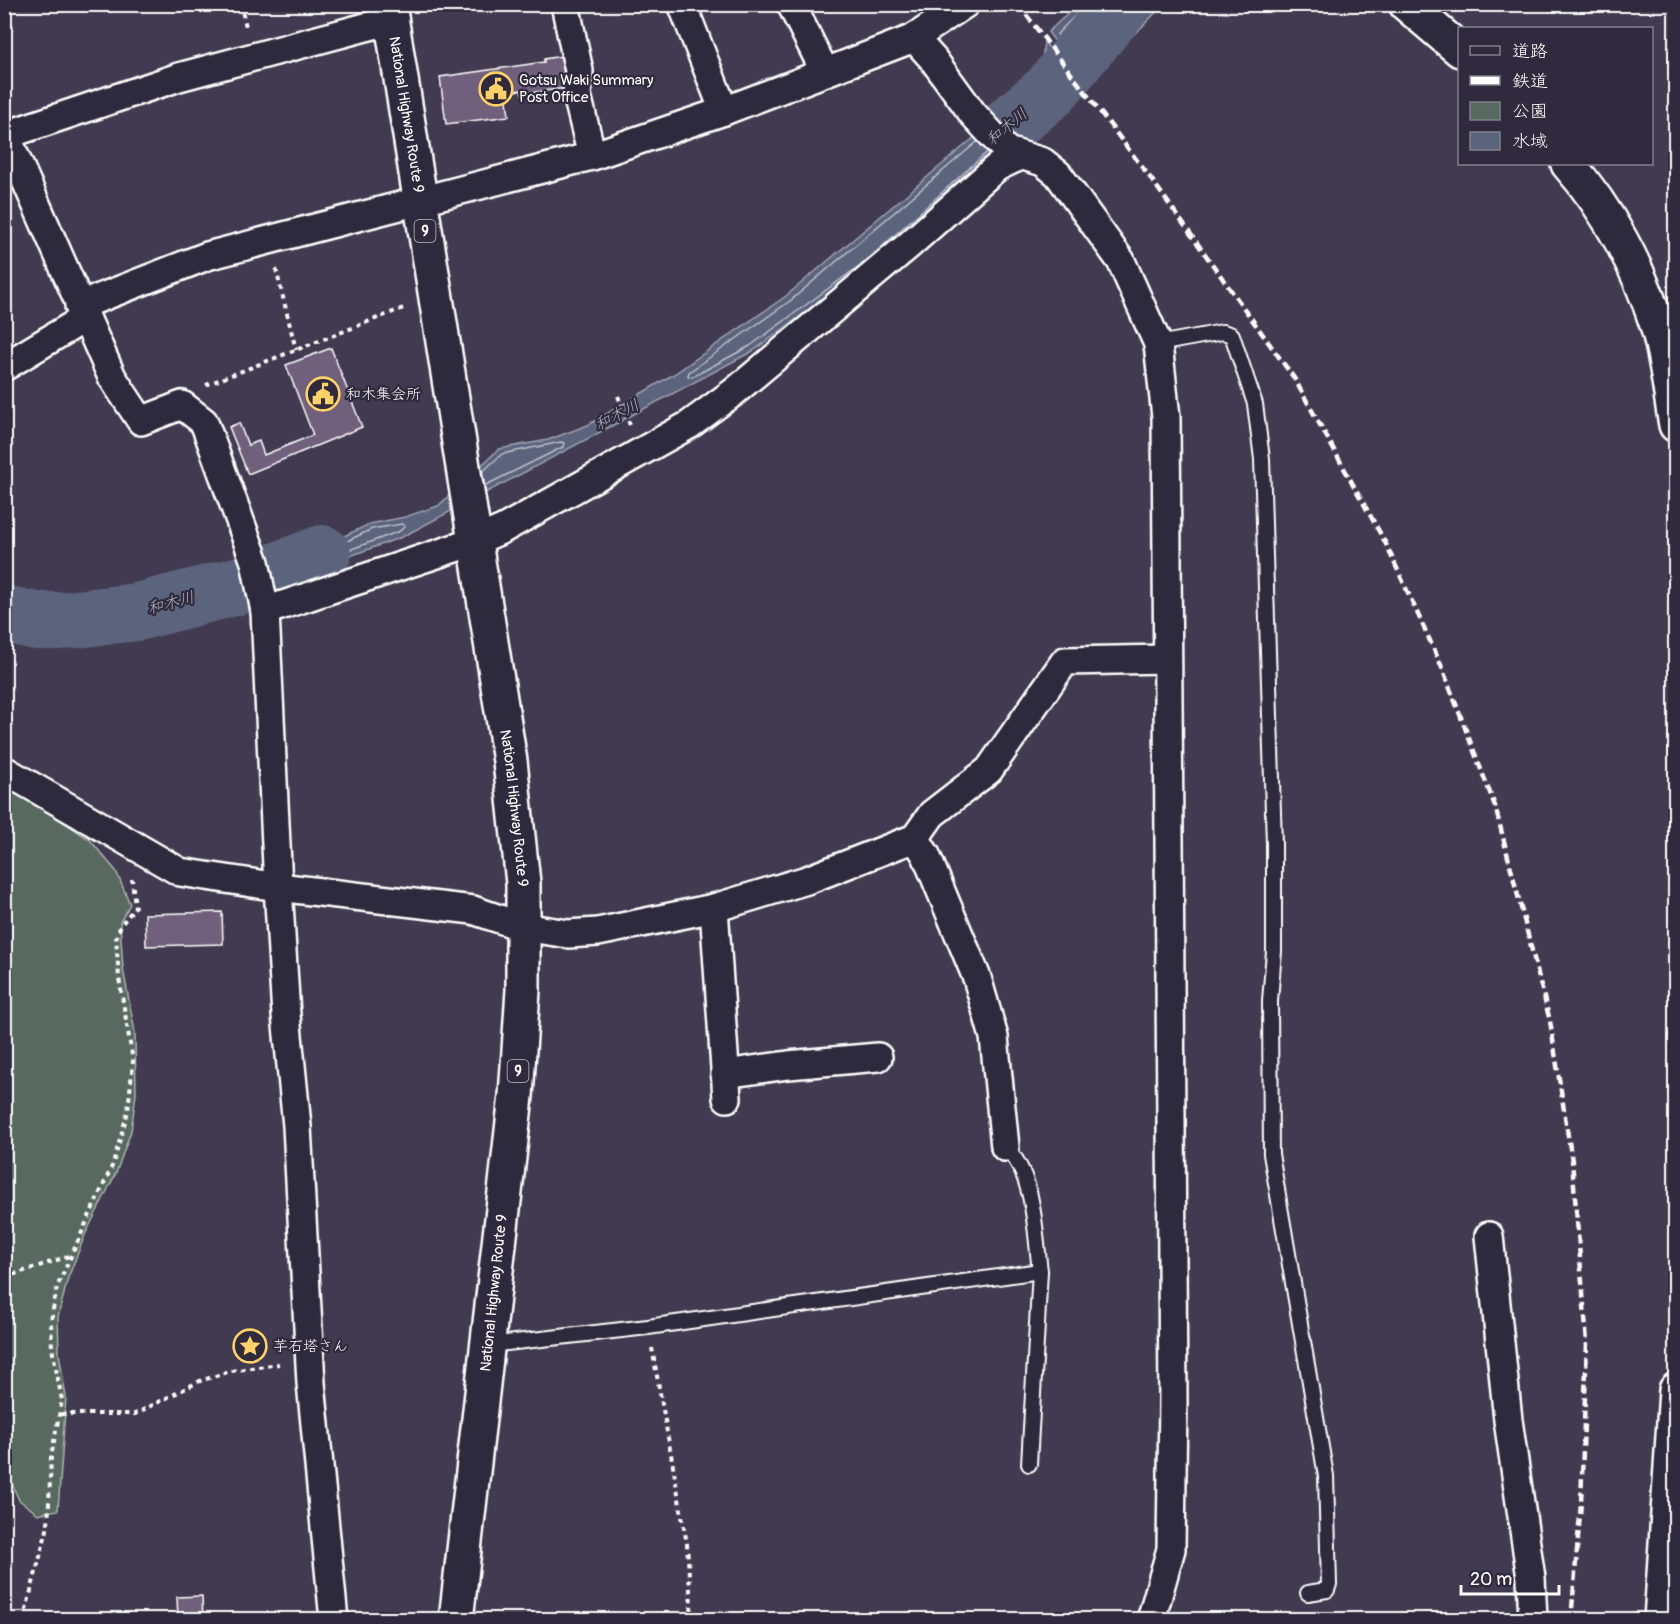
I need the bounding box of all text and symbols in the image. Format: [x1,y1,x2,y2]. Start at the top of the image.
legend [1458,27,1653,165]
street label: National Highway Route 9 [385,35,429,194]
text: 道路 [1512,40,1548,63]
text: 鉄道 [1512,70,1548,93]
public building icon: Gotsu Waki Summary Post Office [478,71,514,107]
place label: Gotsu Waki Summary Post Office [519,71,654,107]
text: 公園 [1512,100,1548,123]
water label: 和木川 [982,104,1032,150]
text: 水域 [1512,130,1548,153]
road number: 9 [414,220,436,242]
public building icon: 和木集会所 [305,376,341,412]
place label: 和木集会所 [346,385,421,404]
water label: 和木川 [591,395,643,435]
water label: 和木川 [145,587,197,619]
street label: National Highway Route 9 [496,728,533,888]
road number: 9 [508,1060,528,1082]
street label: National Highway Route 9 [476,1213,512,1373]
place icon: 芋石塔さん [232,1328,268,1364]
place label: 芋石塔さん [273,1337,348,1356]
scale bar [1461,1558,1558,1596]
text: 20 m [1470,1568,1512,1591]

